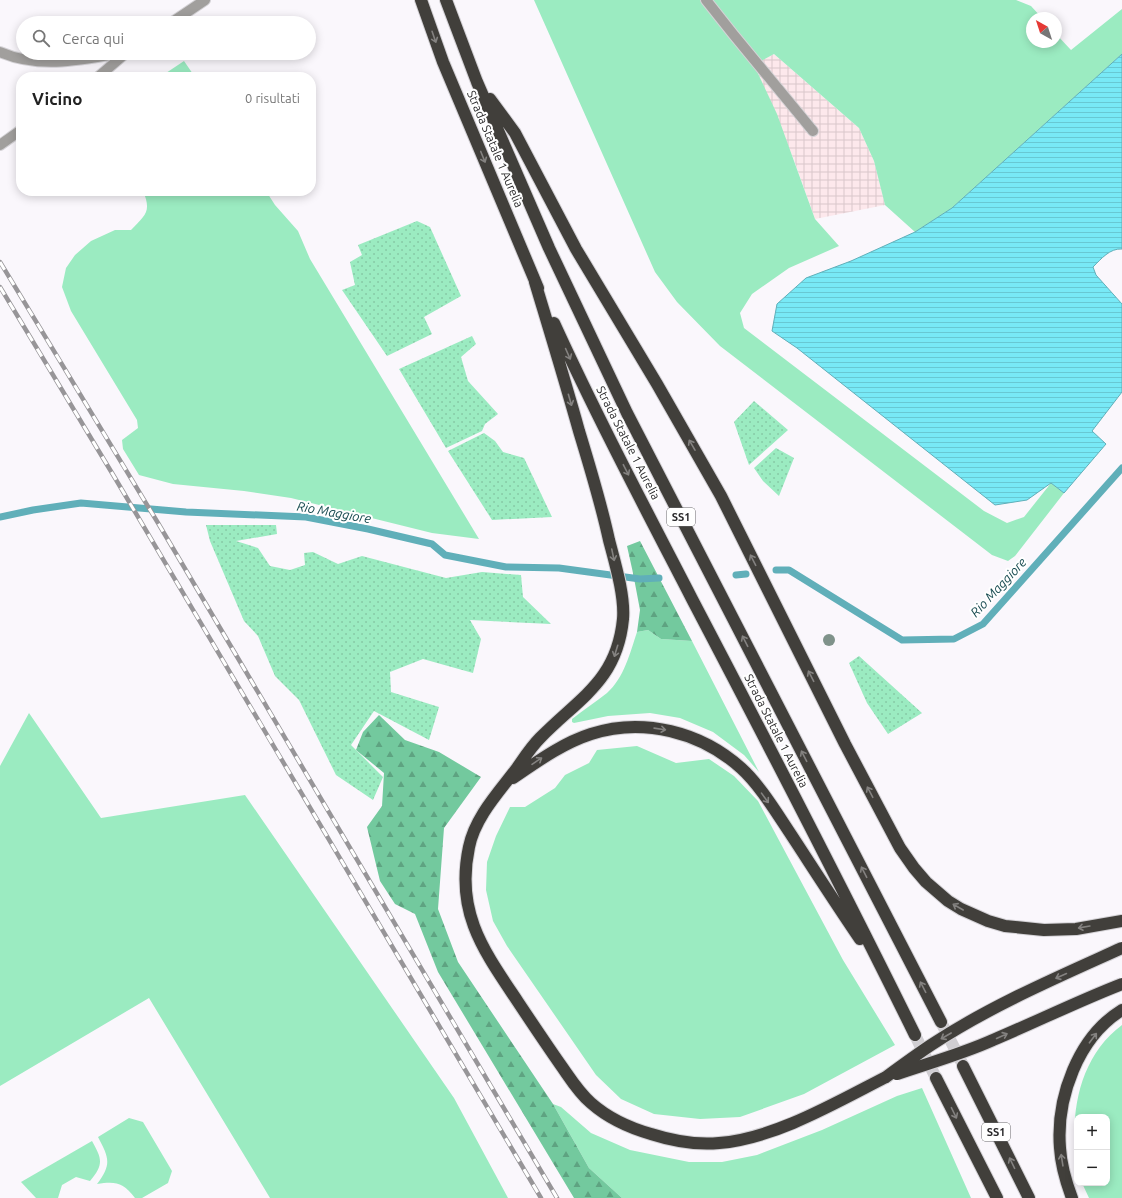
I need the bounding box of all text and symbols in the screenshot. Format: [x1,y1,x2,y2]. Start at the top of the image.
north arrow [1026,12,1062,48]
search box [16,16,316,60]
icon: search [30,27,52,49]
text: Cerca qui [62,30,124,47]
one-way arrow [431,30,439,42]
street label: Strada Statale 1 Aurelia [465,88,526,209]
text: Vicino [32,89,82,108]
text: 0 risultati [245,91,300,105]
one-way arrow [479,151,487,163]
one-way arrow [565,347,572,359]
street label: Strada Statale 1 Aurelia [594,384,663,502]
one-way arrow [567,393,574,406]
one-way arrow [688,439,696,451]
one-way arrow [623,464,630,476]
water label: Rio Maggiore [296,499,373,525]
road number: SS1 [667,508,695,526]
one-way arrow [609,548,617,561]
one-way arrow [749,554,756,566]
water label: Rio Maggiore [967,554,1029,619]
one-way arrow [740,635,748,647]
one-way arrow [612,645,619,658]
one-way arrow [807,670,814,682]
street label: Strada Statale 1 Aurelia [742,672,811,790]
one-way arrow [653,725,666,733]
one-way arrow [800,750,807,762]
one-way arrow [532,757,543,766]
one-way arrow [866,786,874,798]
one-way arrow [761,792,770,803]
one-way arrow [859,866,867,878]
one-way arrow [952,902,964,910]
one-way arrow [1077,924,1090,932]
one-way arrow [1055,972,1067,980]
one-way arrow [919,982,926,994]
one-way arrow [996,1032,1008,1039]
one-way arrow [940,1033,952,1041]
one-way arrow [1088,1033,1097,1044]
one-way arrow [950,1106,958,1118]
map controls [1074,1114,1110,1186]
button: + [1074,1114,1110,1150]
road number: SS1 [982,1123,1010,1141]
button: − [1074,1150,1110,1186]
one-way arrow [1058,1154,1066,1167]
one-way arrow [1008,1157,1015,1169]

